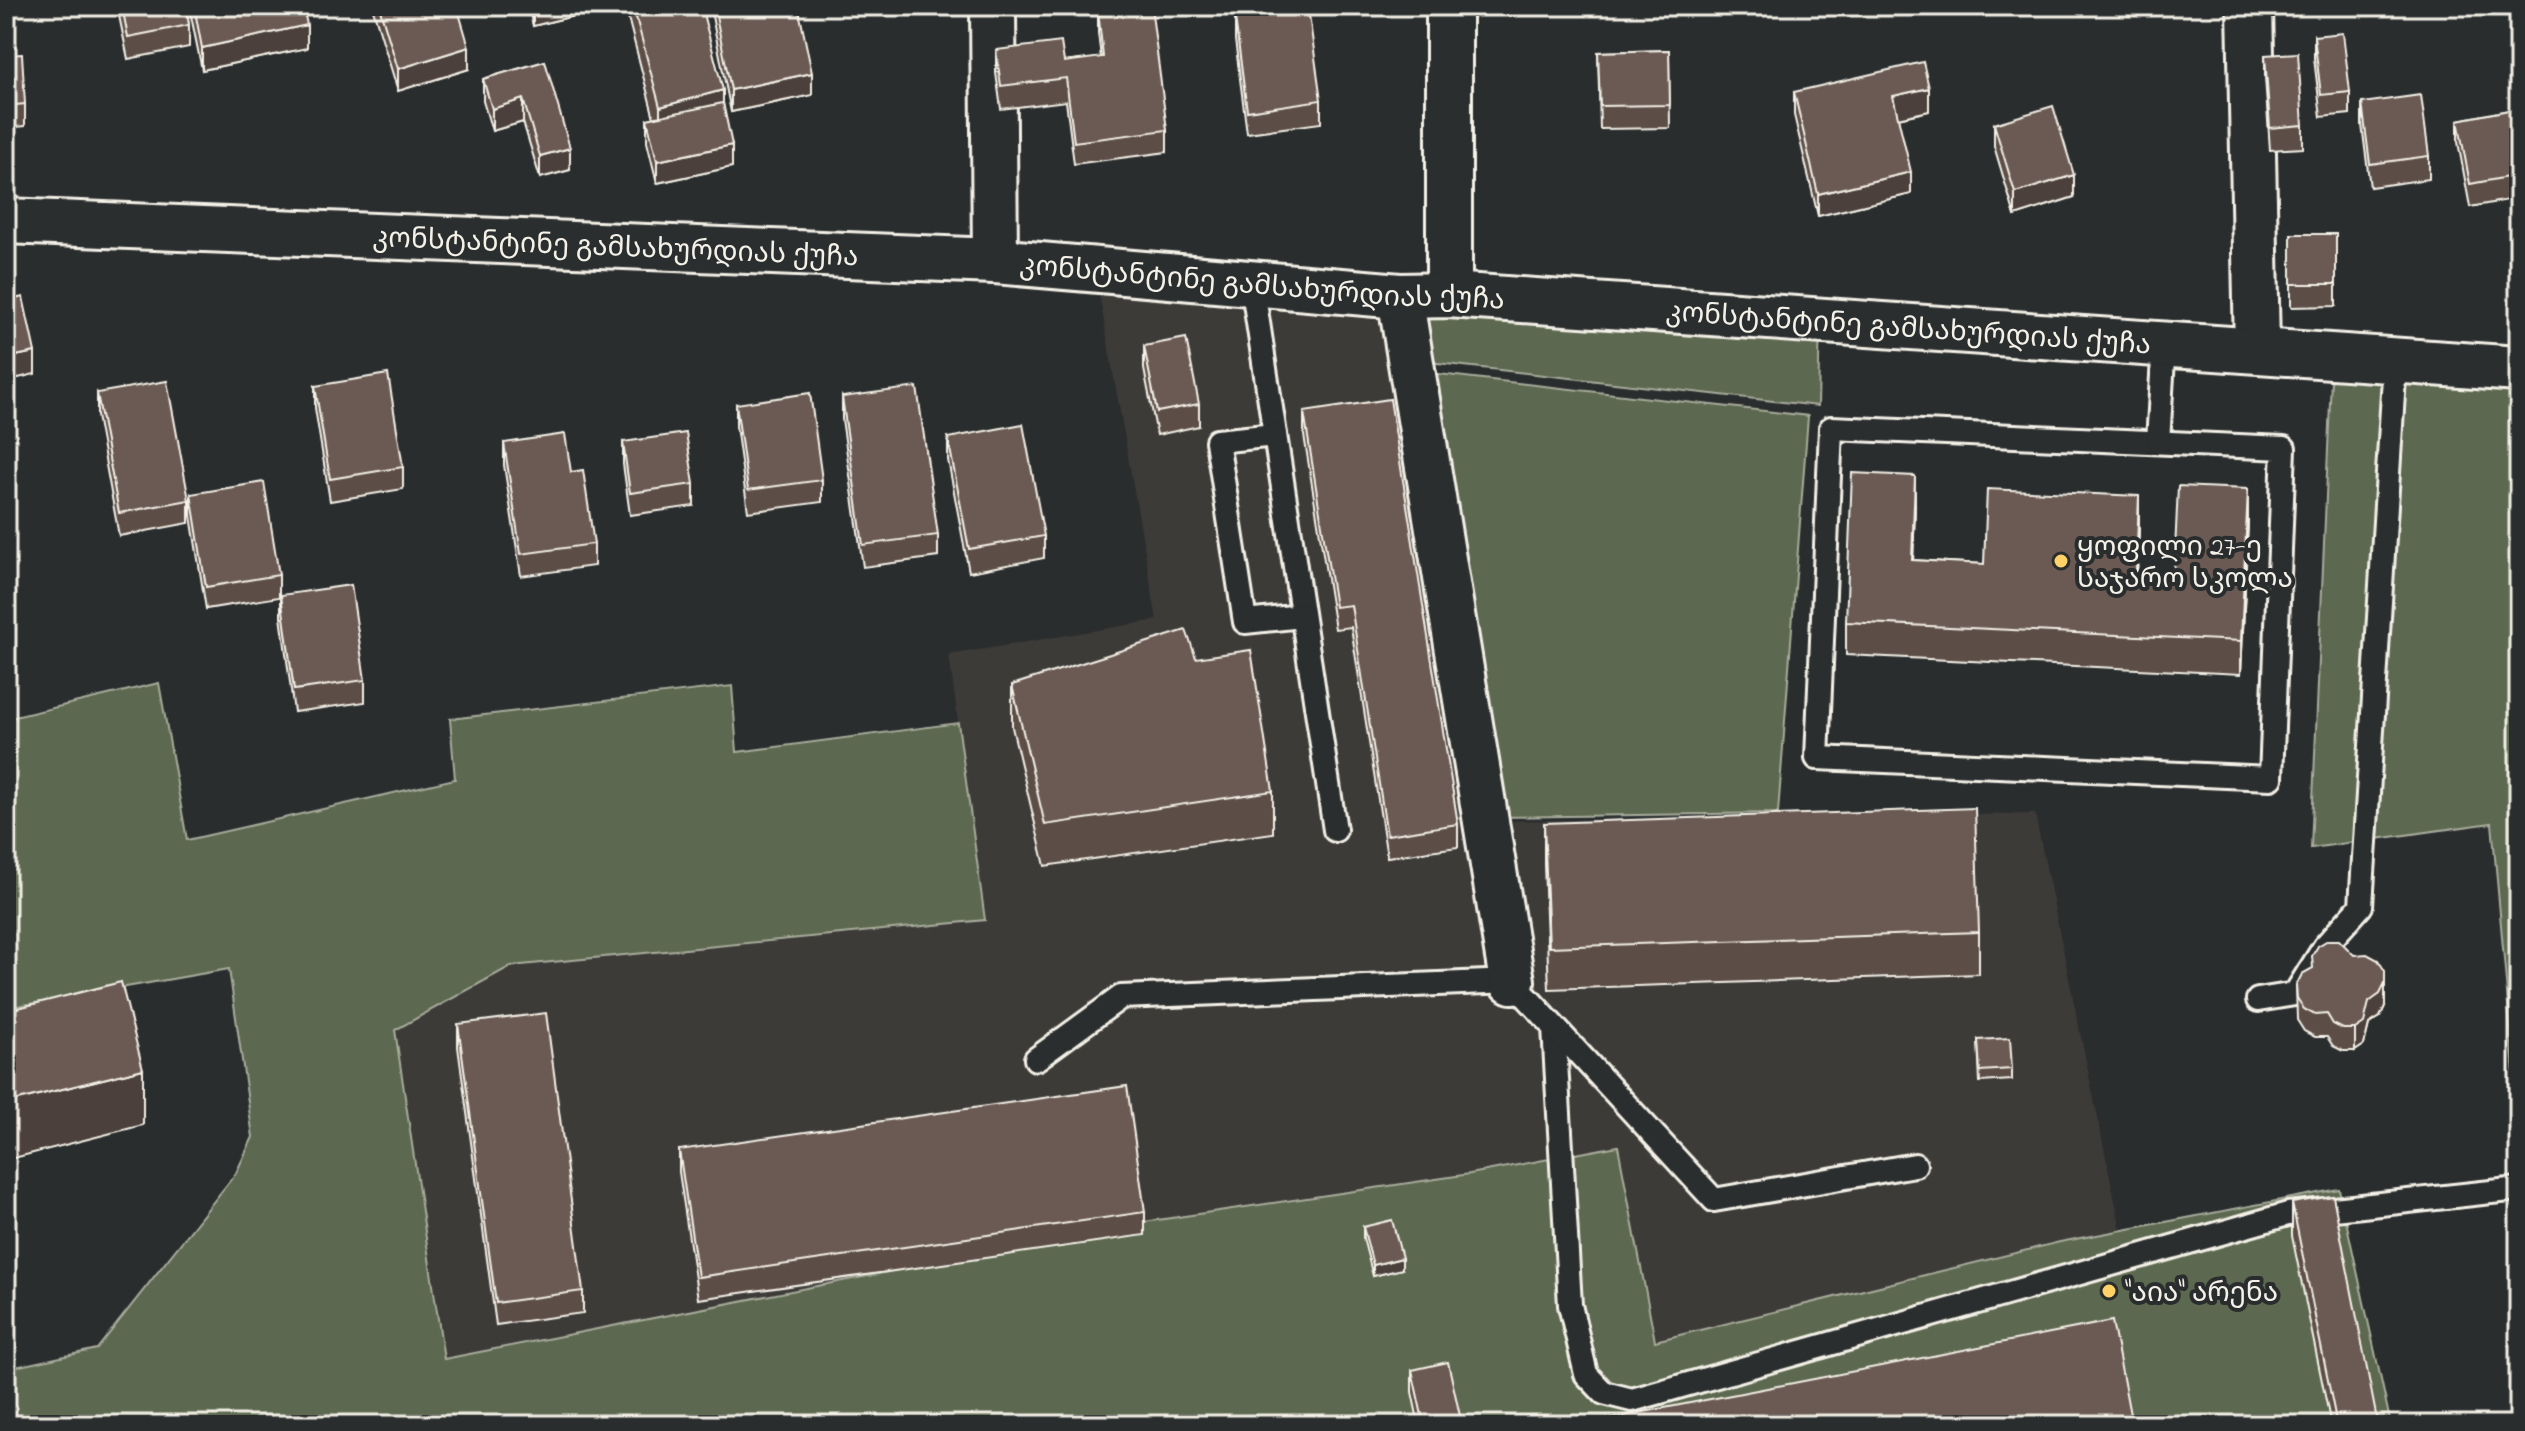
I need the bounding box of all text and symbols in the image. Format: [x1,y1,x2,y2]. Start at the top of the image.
street label: კონსტანტინე გამსახურდიას ქუჩა [372,219,859,279]
street label: კონსტანტინე გამსახურდიას ქუჩა [1018,246,1506,323]
street label: კონსტანტინე გამსახურდიას ქუჩა [1664,293,2152,368]
place label: ყოფილი 27-ე საჯარო სკოლა [2077,528,2293,601]
marker: ყოფილი 27-ე საჯარო სკოლა [2052,552,2070,570]
place label: "აია" არენა [2125,1274,2278,1315]
marker: "აია" არენა [2100,1282,2118,1300]

